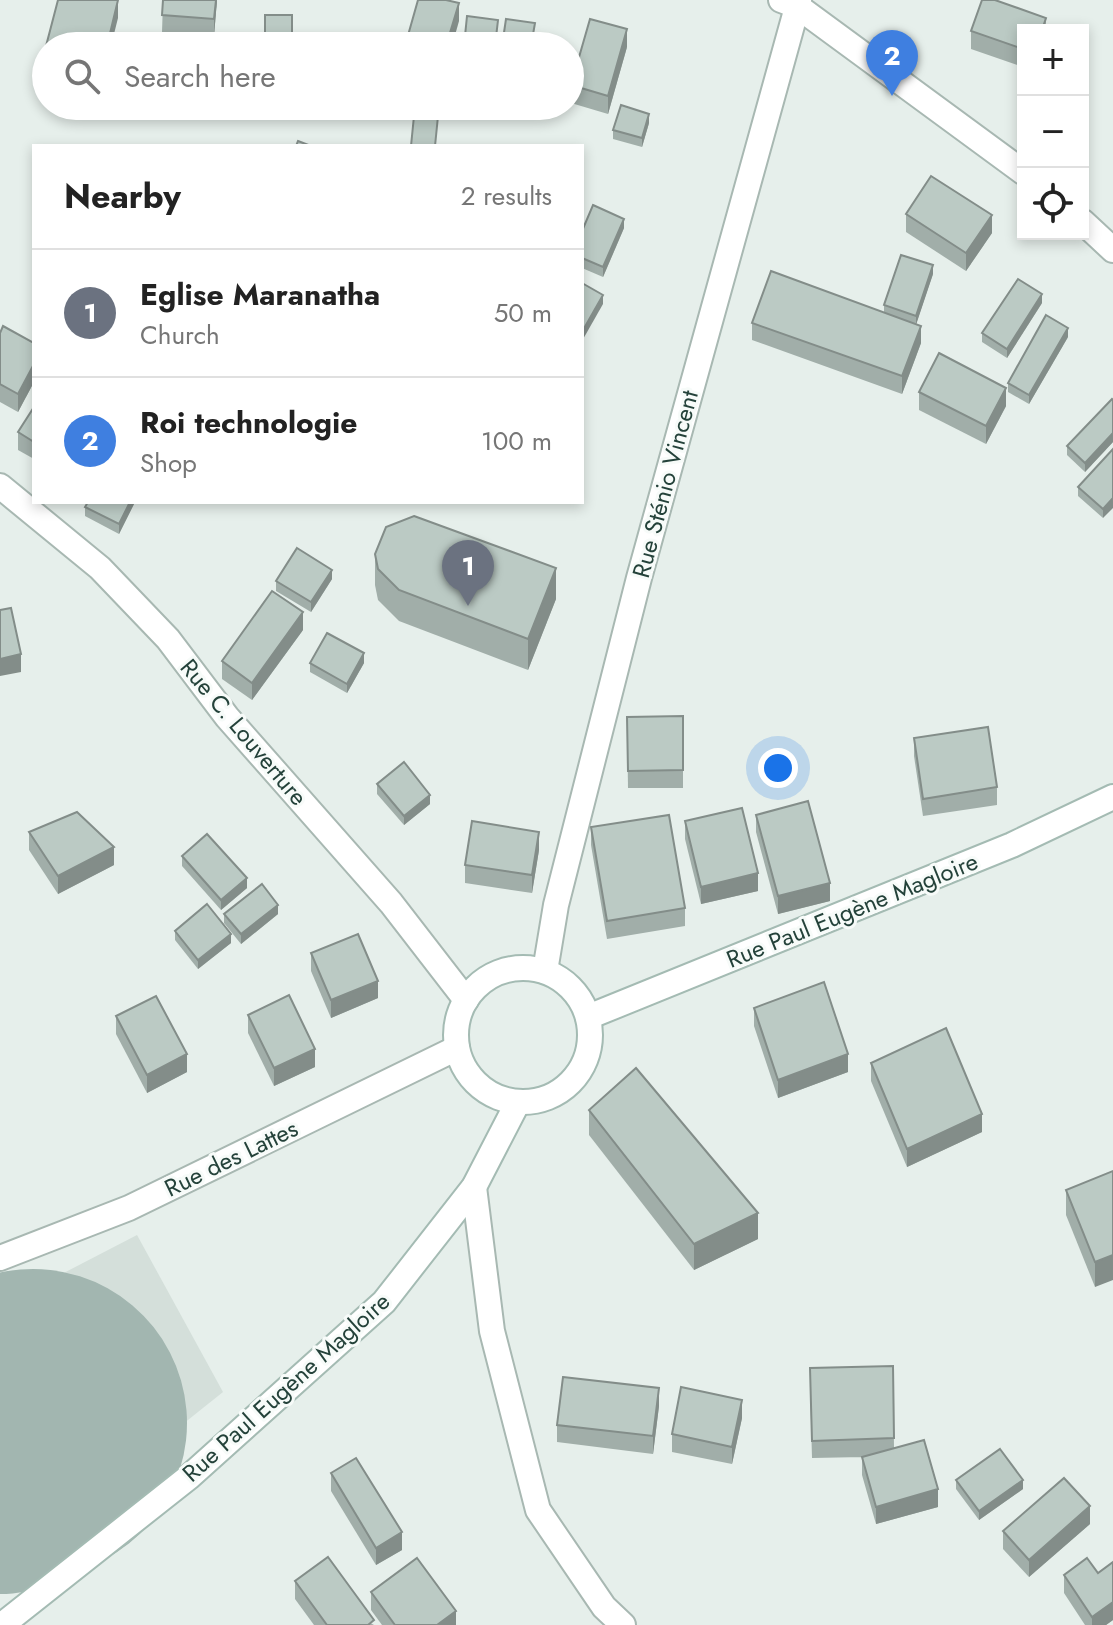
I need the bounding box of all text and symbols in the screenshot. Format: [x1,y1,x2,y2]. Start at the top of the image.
map controls [1017,24,1089,240]
button: + [1017,24,1089,96]
pin: 2 [866,30,918,96]
search box [32,32,584,120]
icon: search [60,54,104,98]
text: Search here [124,55,276,98]
button: − [1017,96,1089,168]
button: locate [1017,168,1089,240]
text: Nearby [64,172,181,221]
text: 2 results [461,177,552,215]
text: Eglise Maranatha [140,273,380,316]
text: 1 [83,294,97,332]
text: 50 m [494,294,552,332]
text: Church [140,316,220,354]
street label: Rue Sténio Vincent [623,386,707,582]
text: Roi technologie [140,401,358,444]
text: 2 [81,422,99,460]
text: 100 m [481,422,552,460]
text: Shop [140,444,197,482]
pin: 1 [442,540,494,606]
street label: Rue C. Louverture [172,651,316,813]
your location [758,748,798,788]
street label: Rue Paul Eugène Magloire [721,843,983,977]
street label: Rue des Lattes [158,1111,304,1205]
street label: Rue Paul Eugène Magloire [174,1284,398,1490]

